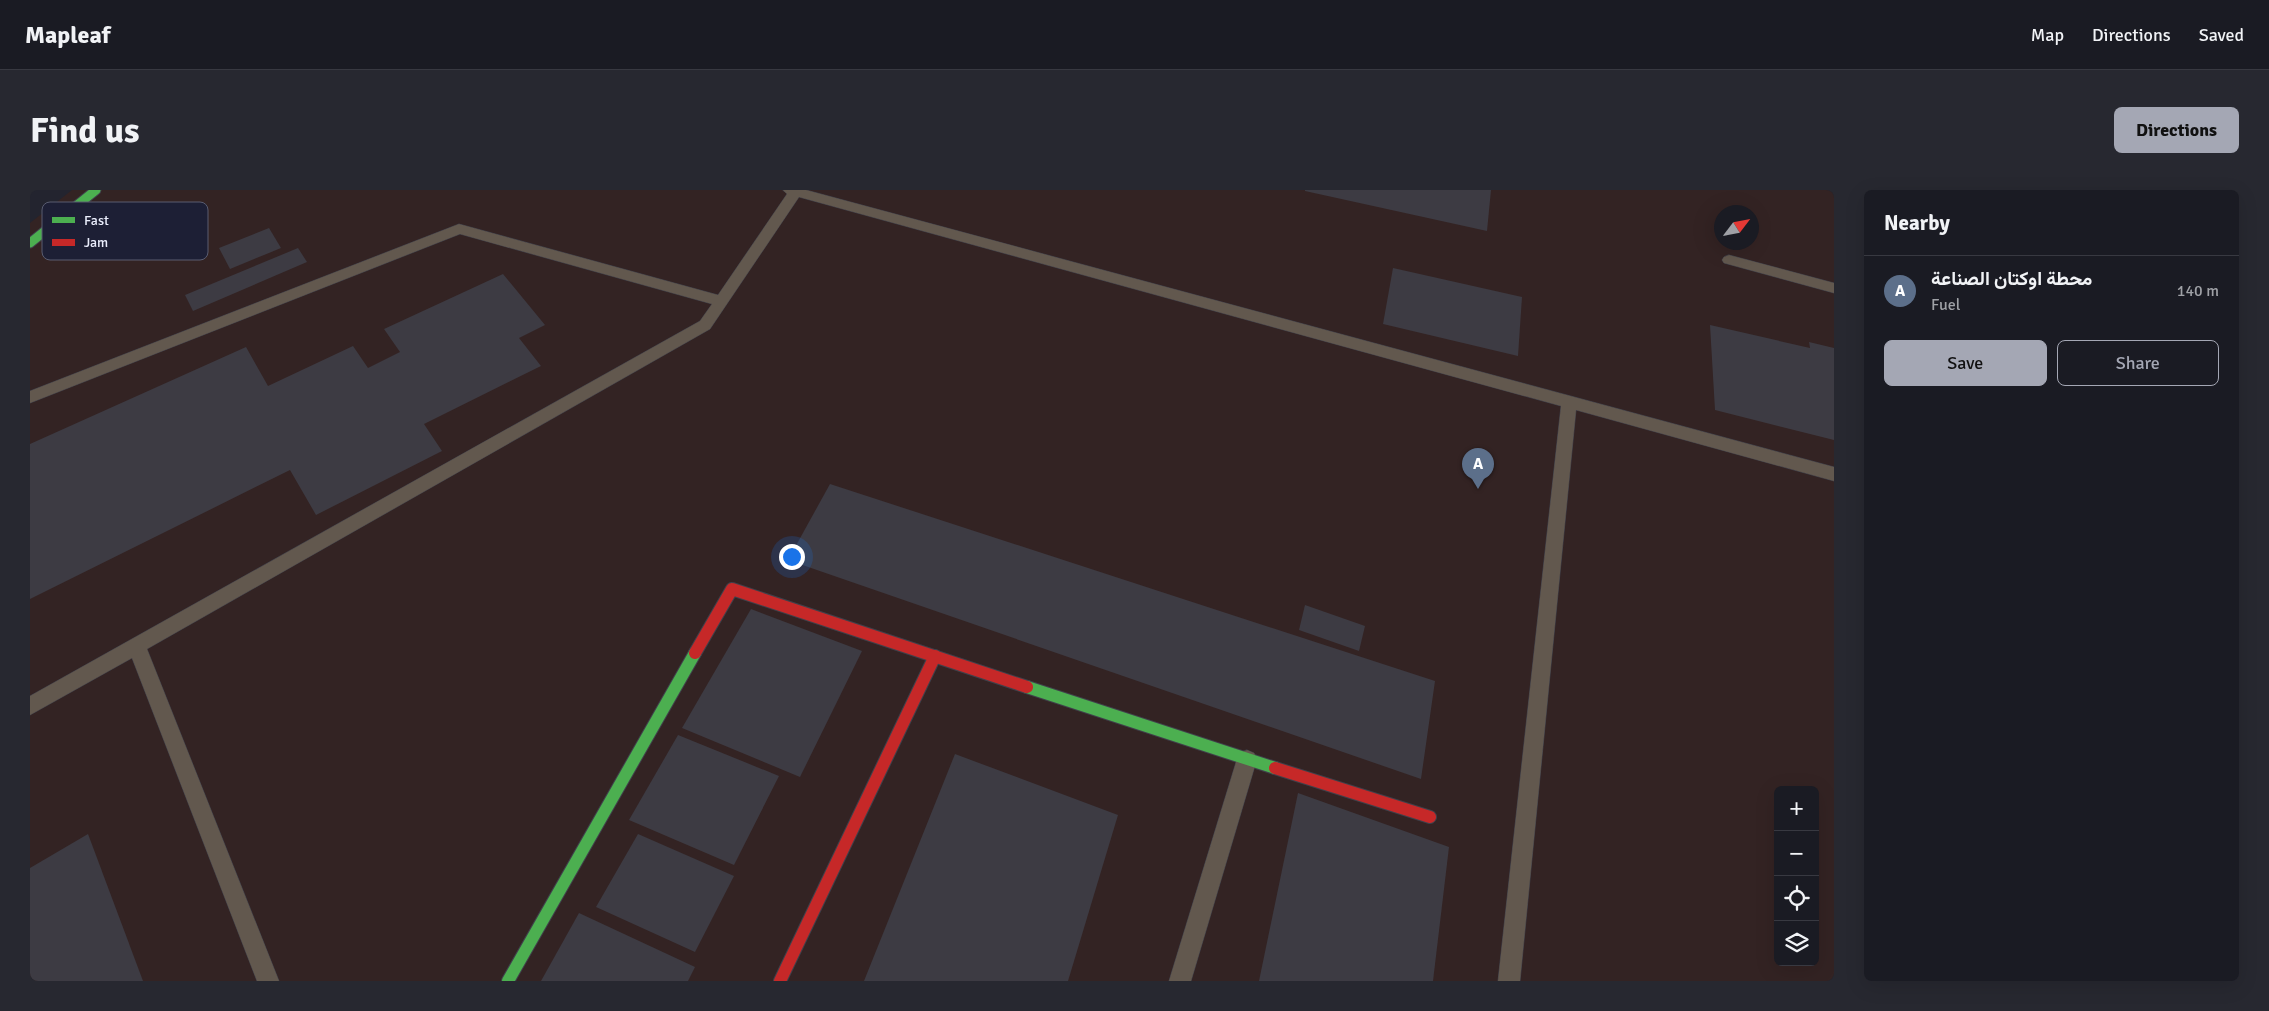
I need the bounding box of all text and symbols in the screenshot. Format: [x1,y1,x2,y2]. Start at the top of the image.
text: Mapleaf [25,20,110,50]
text: Map [2031,24,2064,46]
text: Directions [2092,24,2171,46]
text: Saved [2199,24,2244,46]
button: Directions [2114,107,2239,153]
text: Find us [30,109,140,152]
legend [42,202,208,260]
north arrow [1714,205,1759,250]
text: Nearby [1884,210,1950,236]
text: Fast [84,212,109,229]
text: Jam [84,234,108,251]
text: محطة اوكتان الصناعة [1931,267,2092,291]
text: A [1895,281,1905,301]
text: 140 m [2177,281,2219,301]
text: Fuel [1931,295,1960,315]
button: Save [1884,340,2047,386]
button: Share [2057,340,2219,386]
pin: A [1462,448,1494,489]
your location [779,544,805,570]
map controls [1774,786,1819,966]
button: + [1774,786,1819,831]
button: − [1774,831,1819,876]
button: locate [1774,876,1819,921]
button: layers [1774,921,1819,966]

